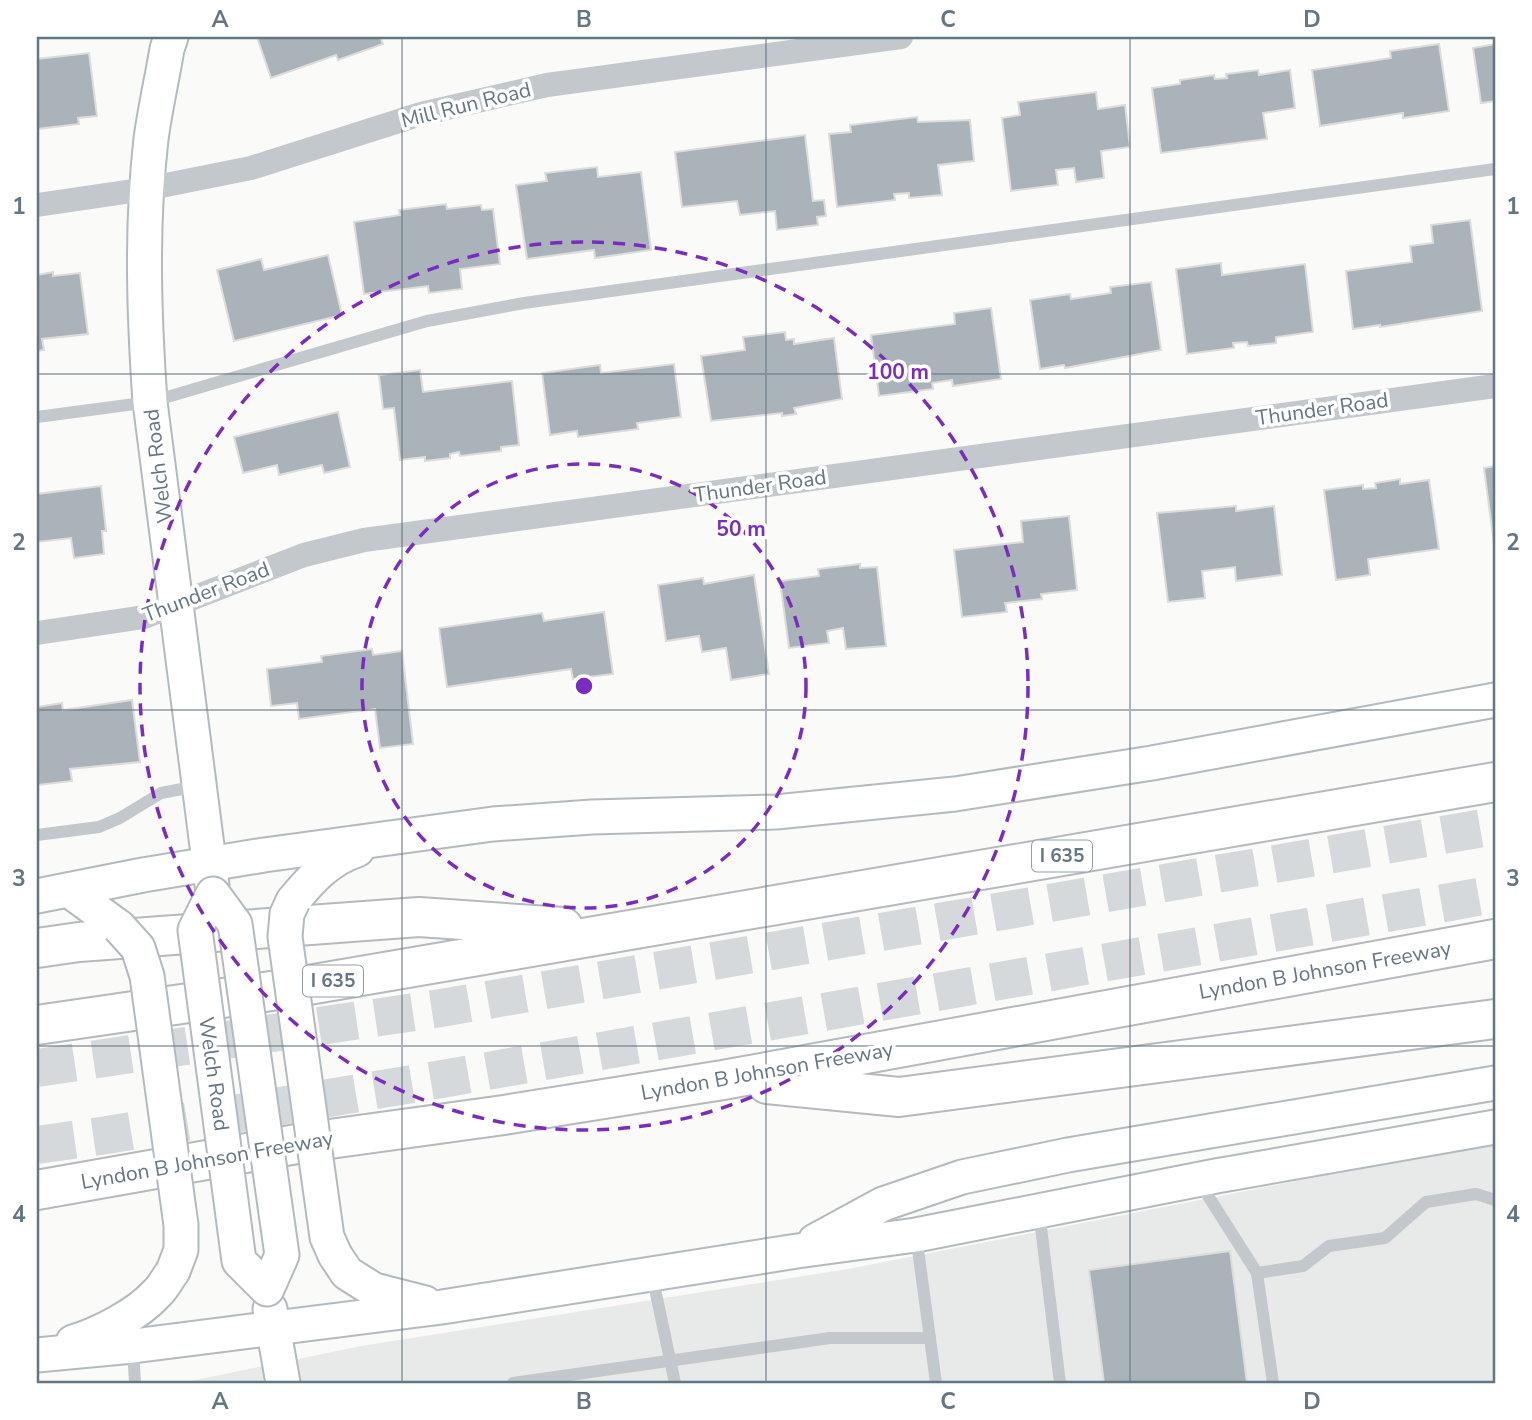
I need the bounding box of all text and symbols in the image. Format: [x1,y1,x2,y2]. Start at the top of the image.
text: A [211,4,229,35]
text: B [576,4,592,35]
text: C [940,4,956,35]
text: D [1303,4,1321,35]
street label: Mill Run Road [398,75,534,135]
text: 1 [12,191,26,222]
text: 1 [1506,191,1520,222]
text: 100 m [867,358,929,386]
street label: Thunder Road [1254,386,1390,432]
street label: Welch Road [137,407,179,525]
street label: Thunder Road [692,463,828,509]
text: 50 m [716,515,766,543]
text: 2 [12,527,26,558]
text: 2 [1506,527,1520,558]
street label: Thunder Road [139,555,273,629]
centre of rings [572,674,596,698]
road number: I 635 [1032,841,1092,872]
text: 3 [12,863,26,894]
text: 3 [1506,863,1520,894]
street label: Lyndon B Johnson Freeway [1197,934,1454,1006]
road number: I 635 [303,965,363,996]
street label: Welch Road [192,1015,236,1133]
street label: Lyndon B Johnson Freeway [639,1035,896,1107]
street label: Lyndon B Johnson Freeway [79,1124,336,1196]
text: 4 [12,1199,26,1230]
text: 4 [1506,1199,1520,1230]
text: A [211,1386,229,1417]
text: B [576,1386,592,1417]
text: C [940,1386,956,1417]
text: D [1303,1386,1321,1417]

